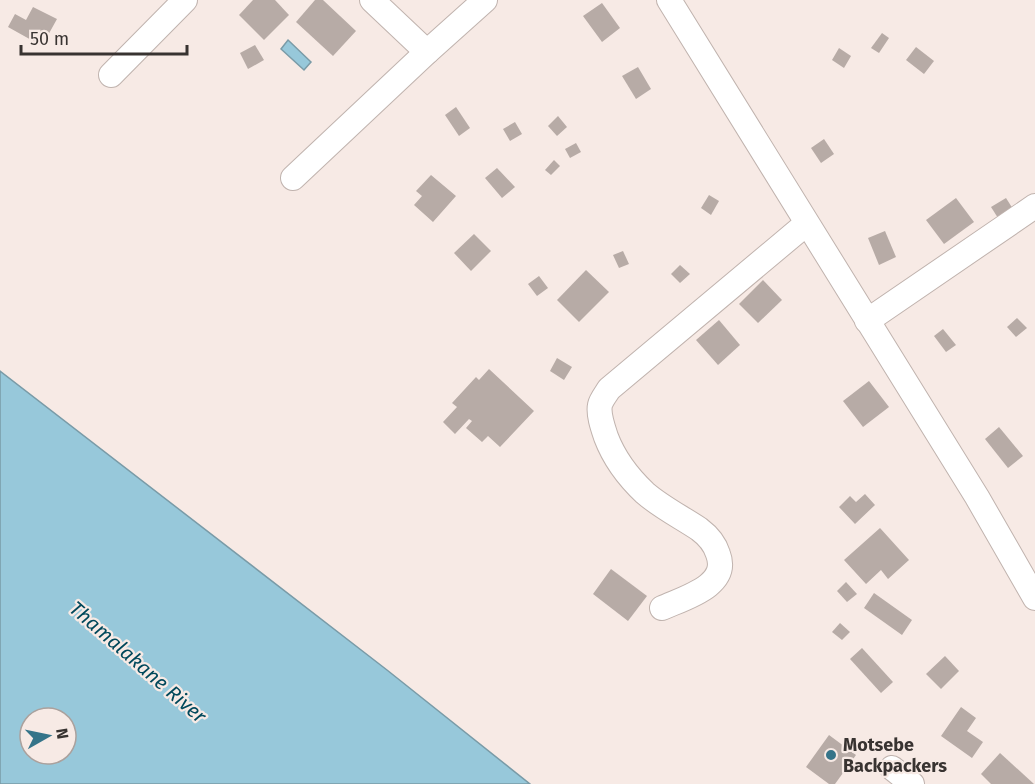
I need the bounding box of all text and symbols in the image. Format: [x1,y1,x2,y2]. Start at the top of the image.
scale bar [21,18,188,56]
text: 50 m [30,28,69,50]
water label: Thamalakane River [65,596,212,729]
north arrow [18,706,78,766]
text: N [52,727,73,740]
place label: Motsebe Backpackers [843,734,947,777]
marker: Motsebe Backpackers [824,748,838,762]

